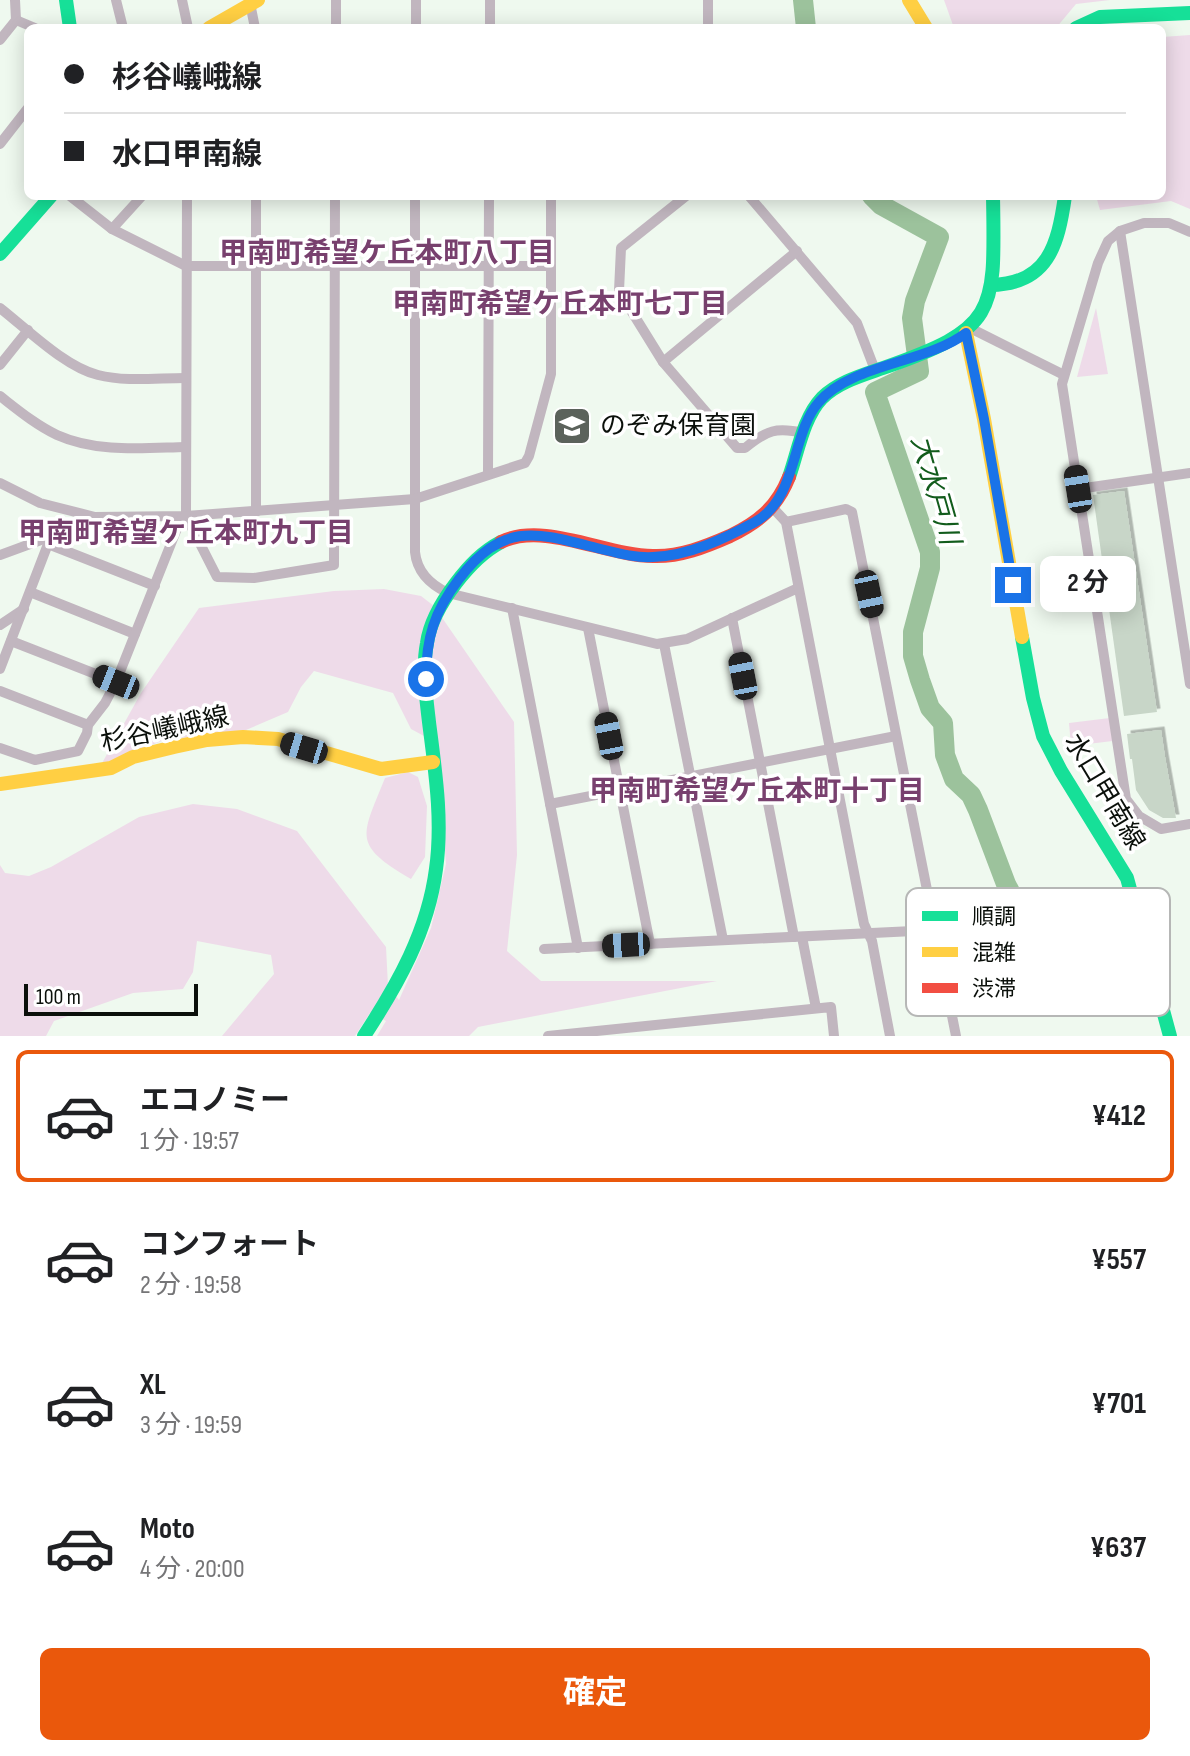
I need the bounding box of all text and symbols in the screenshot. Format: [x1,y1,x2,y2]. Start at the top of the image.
text: 杉谷嶬峨線 [112,60,262,96]
text: 水口甲南線 [112,137,262,173]
district label: 甲南町希望ケ丘本町八丁目 [219,237,555,270]
district label: 甲南町希望ケ丘本町七丁目 [392,288,728,321]
school or university icon: のぞみ保育園 [551,405,593,447]
place label: のぞみ保育園 [600,411,756,442]
water label: 大水戸川 [904,432,967,551]
car [1062,463,1094,515]
district label: 甲南町希望ケ丘本町九丁目 [18,517,354,550]
callout: 2 分 [1041,557,1137,613]
route end [995,567,1031,603]
car [852,568,886,620]
text: 2 分 [1067,568,1109,599]
car [727,650,759,702]
route start [408,661,444,697]
car [89,662,143,702]
street label: 杉谷嶬峨線 [98,701,232,759]
car [593,710,625,762]
street label: 水口甲南線 [1057,728,1151,856]
car [278,730,330,766]
district label: 甲南町希望ケ丘本町十丁目 [589,775,925,808]
legend [906,888,1170,1016]
text: 順調 [972,904,1016,931]
car [601,932,651,958]
text: 混雑 [972,940,1016,967]
text: 渋滞 [972,976,1016,1003]
scale bar [24,980,198,1016]
text: 100 m [36,984,81,1011]
icon: car [44,1080,116,1152]
text: エコノミー [140,1083,290,1119]
text: ¥412 [1092,1098,1146,1134]
text: 1 分 · 19:57 [140,1126,239,1157]
icon: car [44,1224,116,1296]
text: コンフォート [140,1227,319,1263]
text: ¥557 [1091,1242,1146,1278]
text: 2 分 · 19:58 [140,1270,242,1301]
text: XL [140,1367,166,1403]
icon: car [44,1368,116,1440]
text: ¥701 [1091,1386,1146,1422]
text: 3 分 · 19:59 [140,1410,242,1441]
text: Moto [140,1511,195,1547]
icon: car [44,1512,116,1584]
text: ¥637 [1090,1530,1146,1566]
text: 4 分 · 20:00 [140,1554,245,1585]
button: 確定 [40,1648,1150,1740]

